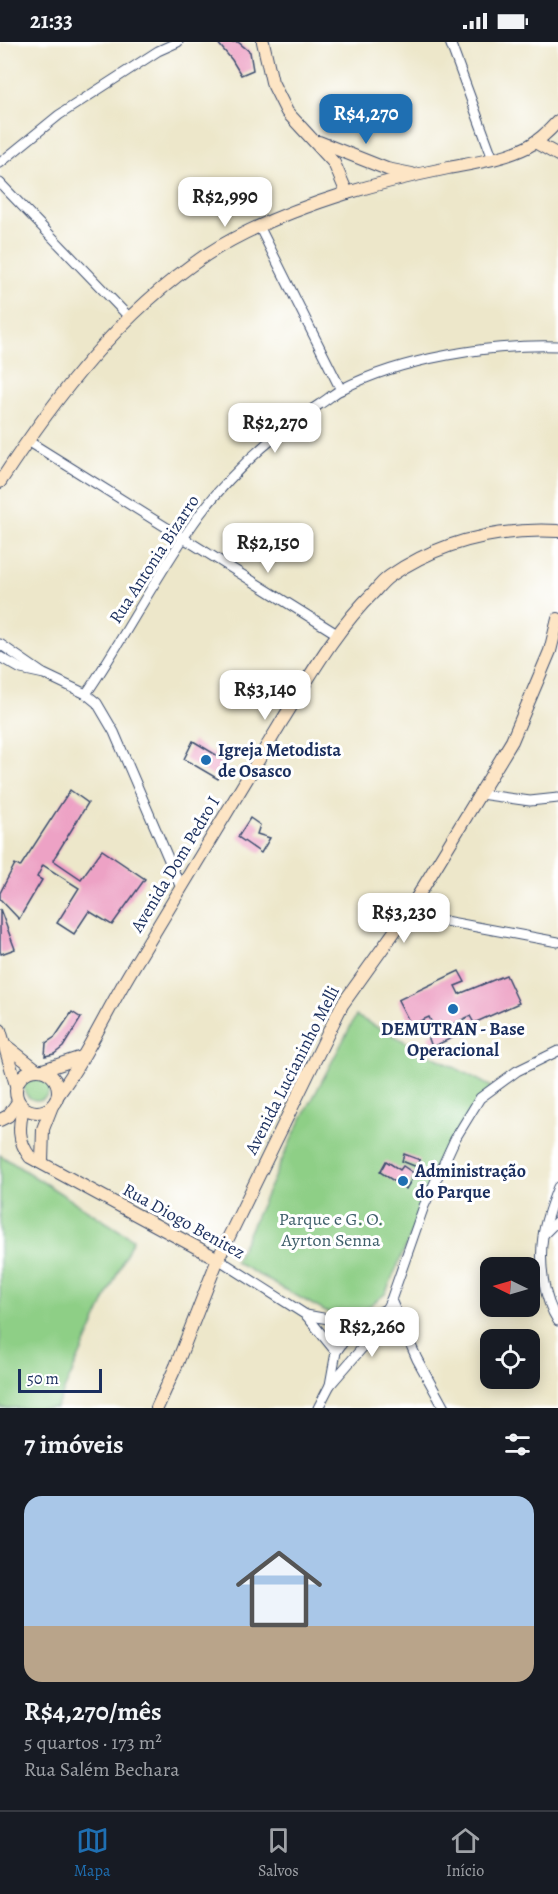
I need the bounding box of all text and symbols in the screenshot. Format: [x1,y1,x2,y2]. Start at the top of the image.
text: 21:33 [30,6,73,36]
pin: R$4,270 [311,94,421,145]
text: R$4,270 [333,100,399,127]
pin: R$2,990 [170,177,280,228]
text: R$2,990 [192,183,258,210]
pin: R$2,270 [220,403,330,454]
text: R$2,270 [242,409,308,436]
street label: Rua Antonia Bizarro [103,490,205,628]
pin: R$2,150 [213,523,323,574]
text: R$2,150 [237,529,299,556]
pin: R$3,140 [210,670,320,721]
text: R$3,140 [234,676,296,703]
place label: Igreja Metodista de Osasco [218,738,342,783]
marker: Igreja Metodista de Osasco [199,753,213,767]
street label: Avenida Dom Pedro I [124,791,225,938]
pin: R$3,230 [349,893,459,944]
text: R$3,230 [372,899,436,926]
street label: Avenida Lucianinho Melli [239,982,345,1159]
marker: DEMUTRAN - Base Operacional [446,1002,460,1016]
place label: DEMUTRAN - Base Operacional [381,1017,525,1062]
place label: Administração do Parque [414,1159,526,1204]
marker: Administração do Parque [396,1174,410,1188]
street label: Rua Diogo Benitez [119,1177,249,1265]
park label: Parque e G. O. Ayrton Senna [279,1207,383,1252]
north arrow [480,1257,540,1317]
map controls [480,1257,540,1389]
pin: R$2,260 [317,1307,427,1358]
text: R$2,260 [339,1313,405,1340]
button: locate [480,1329,540,1389]
scale bar [18,1366,102,1394]
text: 50 m [27,1368,59,1390]
text: 7 imóveis [24,1427,124,1462]
icon: filters [501,1428,534,1461]
icon: home [225,1535,333,1643]
text: R$4,270/mês [24,1694,162,1729]
text: 5 quartos · 173 m² [24,1729,162,1756]
text: Rua Salém Bechara [24,1756,180,1783]
tab: Mapa [74,1824,110,1882]
tab: Salvos [258,1824,299,1882]
tab: Início [446,1824,484,1882]

